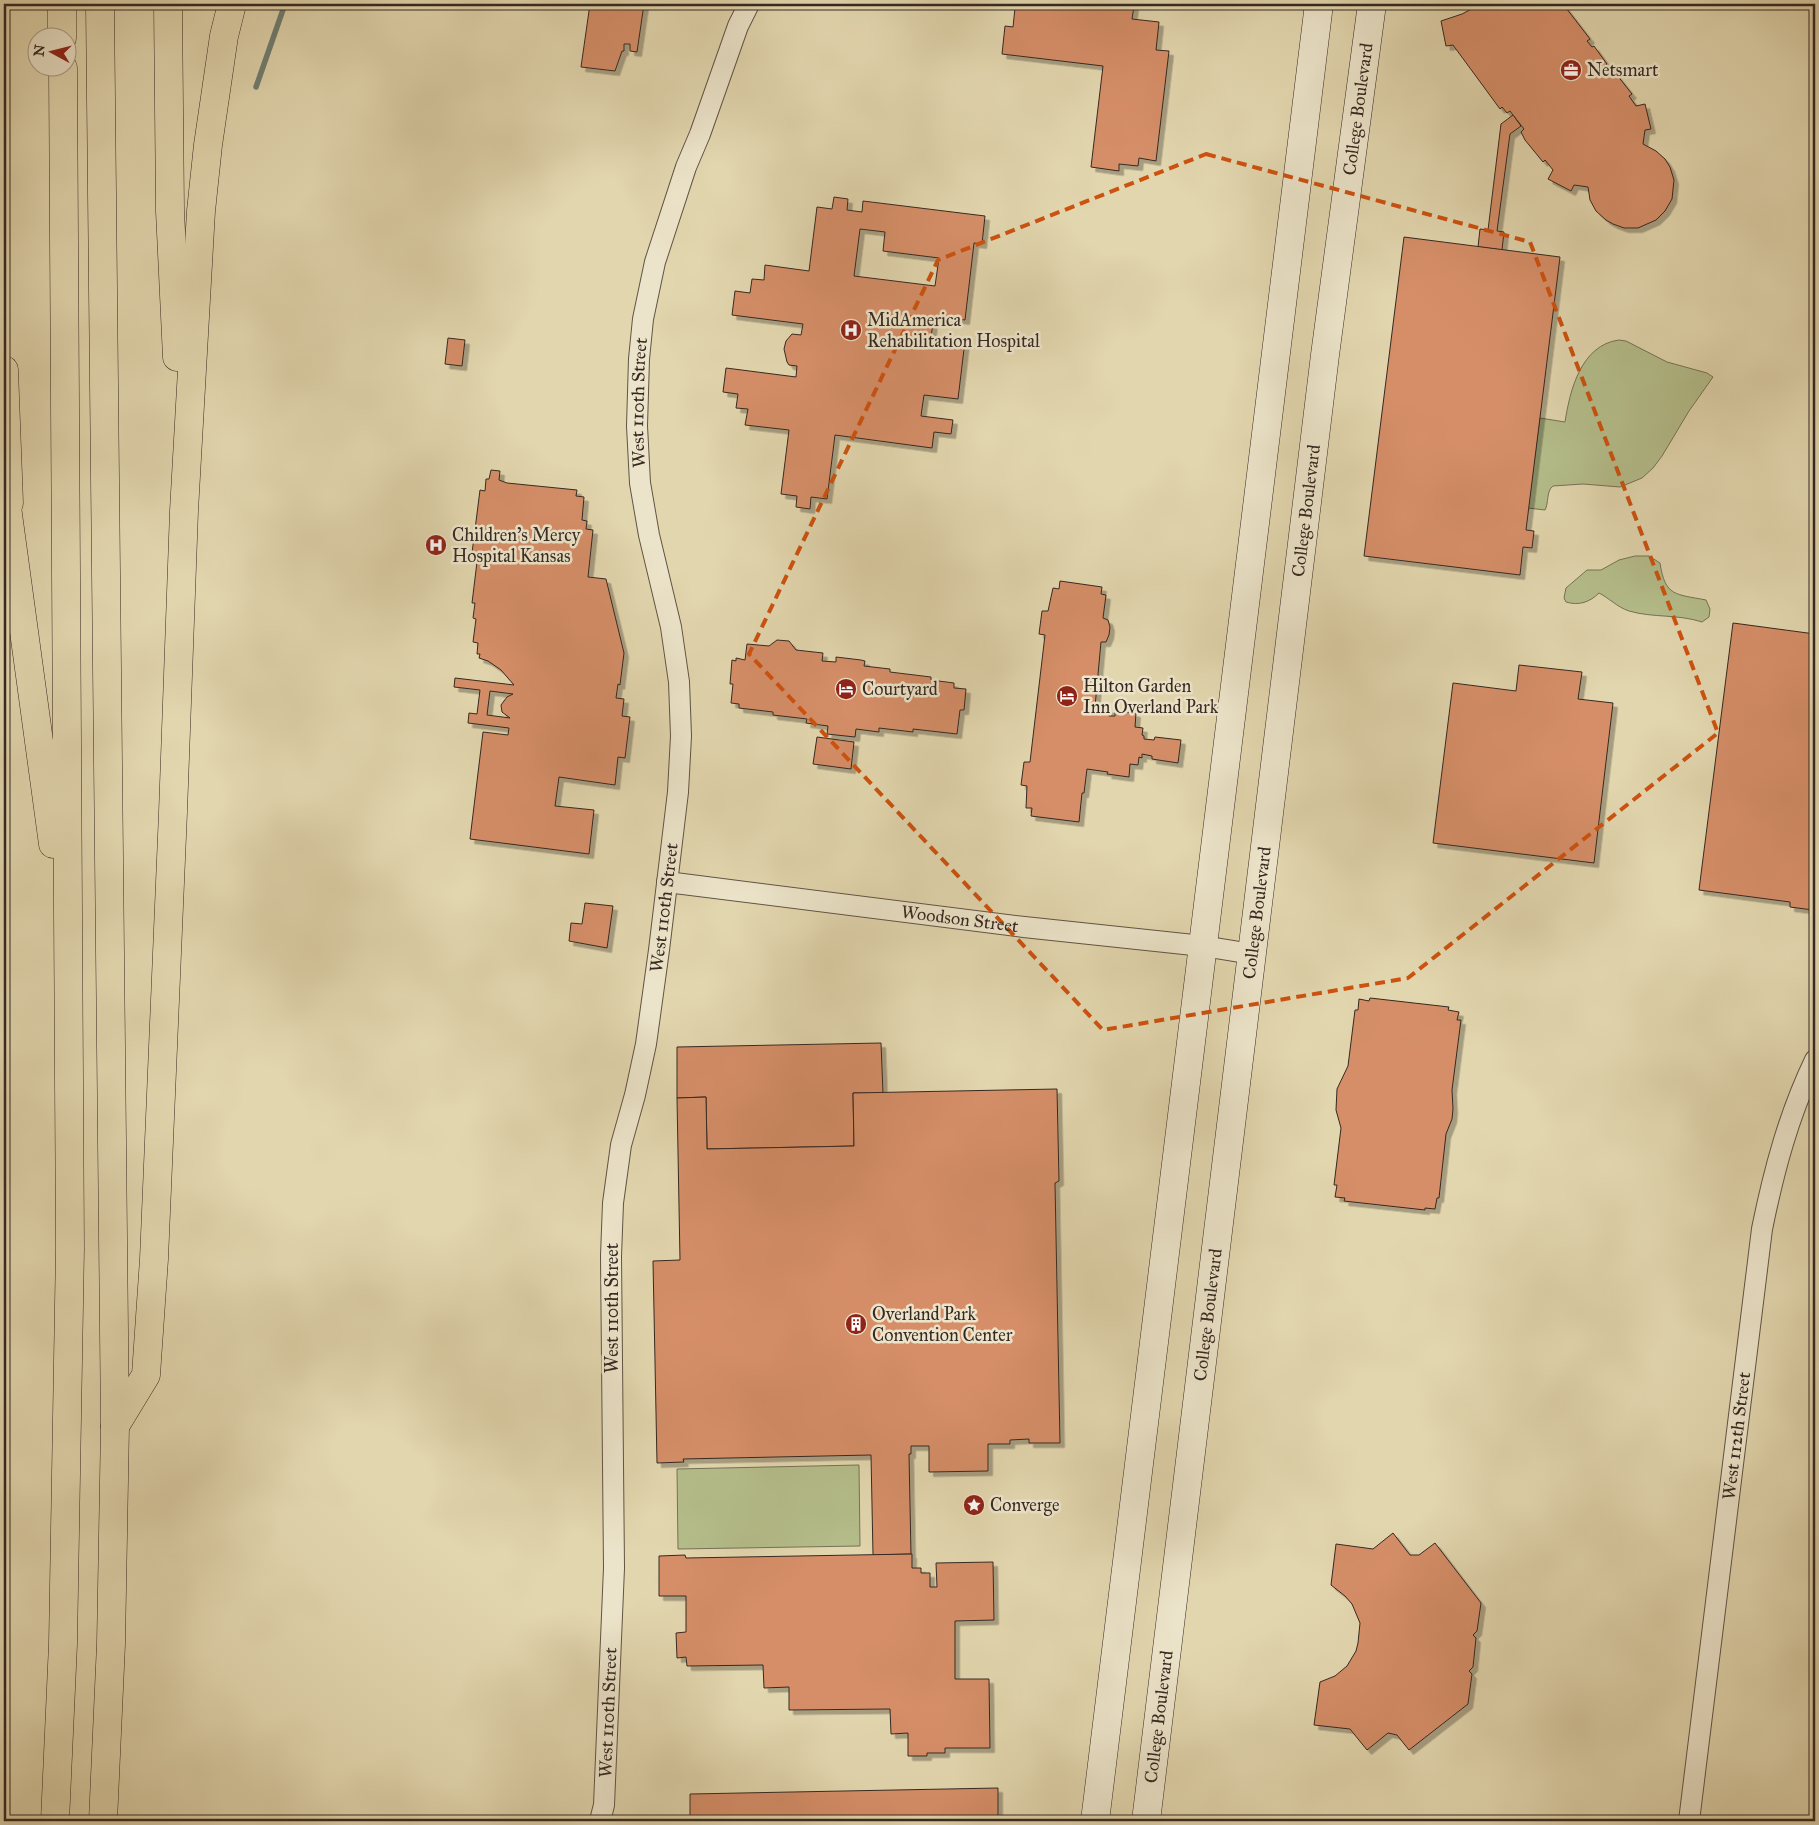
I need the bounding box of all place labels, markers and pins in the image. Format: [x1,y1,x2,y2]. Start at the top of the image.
office icon: Netsmart [1559,58,1583,82]
place label: Netsmart [1587,59,1659,81]
place label: MidAmerica Rehabilitation Hospital [867,309,1040,352]
hospital icon: MidAmerica Rehabilitation Hospital [839,318,863,342]
place label: Children's Mercy Hospital Kansas [452,524,581,567]
hospital icon: Children's Mercy Hospital Kansas [424,533,448,557]
place label: Hilton Garden Inn Overland Park [1083,675,1219,718]
hotel icon: Courtyard [834,677,858,701]
place label: Courtyard [862,678,938,700]
hotel icon: Hilton Garden Inn Overland Park [1055,684,1079,708]
place label: Overland Park Convention Center [872,1303,1013,1346]
building icon: Overland Park Convention Center [844,1312,868,1336]
place icon: Converge [962,1493,986,1517]
place label: Converge [990,1494,1060,1517]

